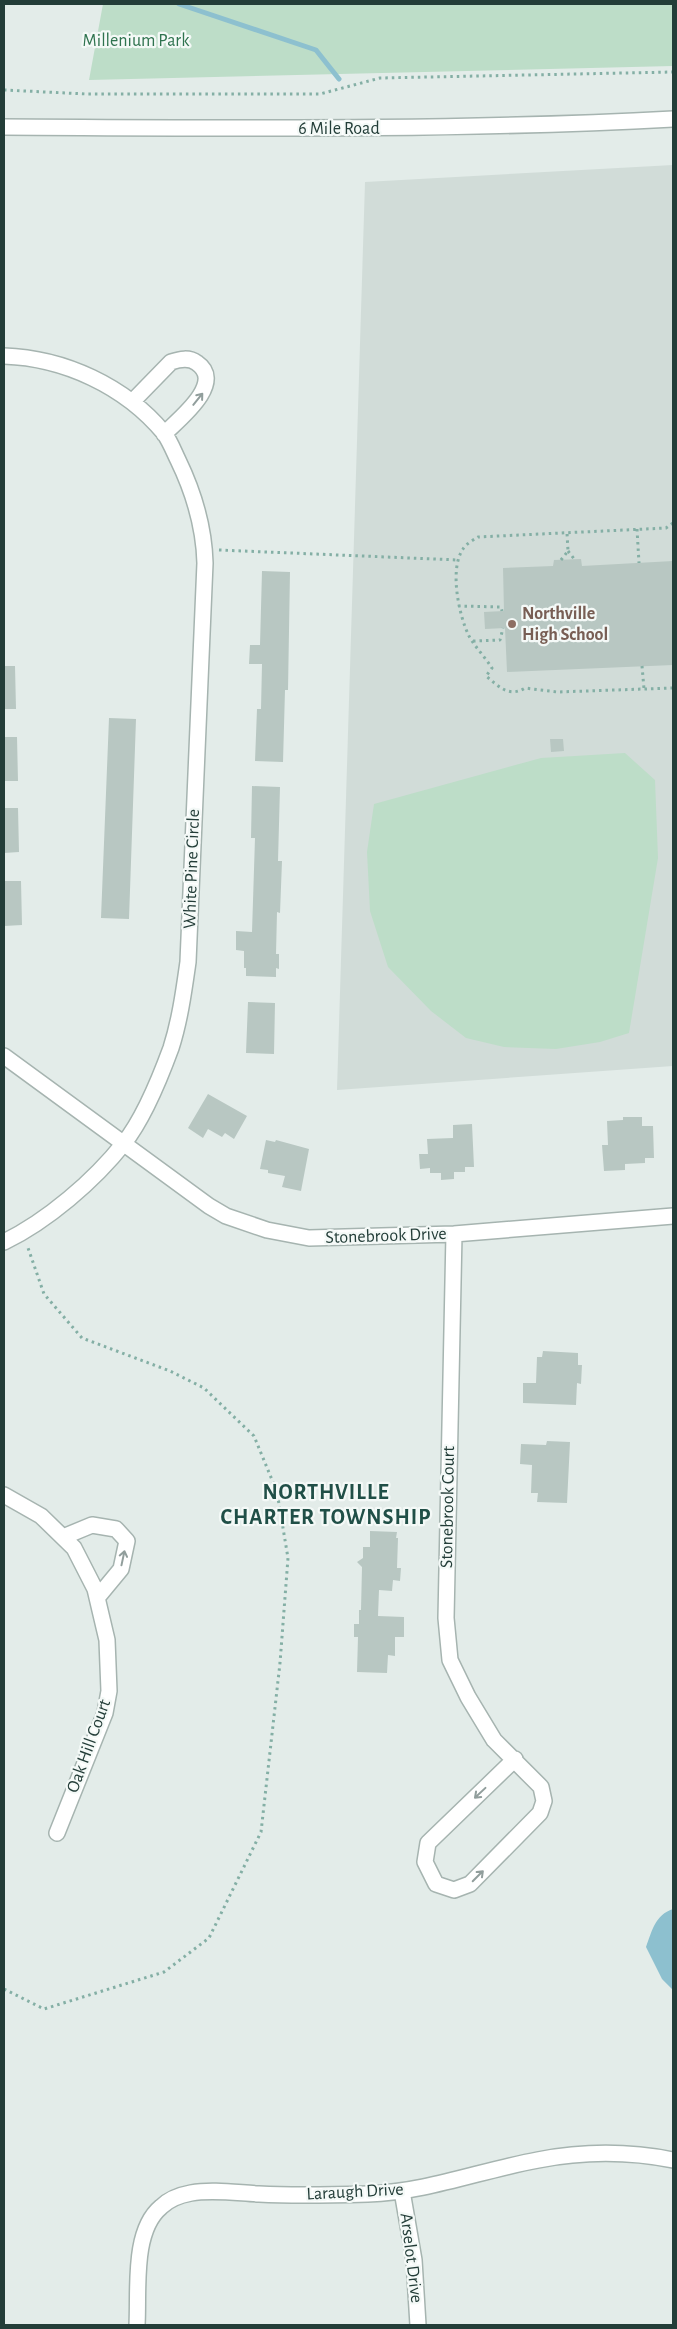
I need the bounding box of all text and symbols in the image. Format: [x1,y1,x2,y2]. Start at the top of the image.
park label: Millenium Park [83,32,190,50]
street label: 6 Mile Road [298,120,380,138]
one-way arrow [192,392,203,405]
place label: Northville High School [522,605,608,644]
marker: Northville High School [506,618,518,630]
street label: White Pine Circle [181,809,203,929]
street label: Stonebrook Drive [325,1225,447,1247]
street label: Stonebrook Court [438,1445,458,1568]
district label: NORTHVILLE CHARTER TOWNSHIP [221,1481,431,1528]
one-way arrow [119,1551,128,1567]
street label: Oak Hill Court [64,1697,114,1795]
one-way arrow [473,1787,486,1799]
one-way arrow [471,1870,484,1882]
street label: Laraugh Drive [306,2180,404,2204]
street label: Arselot Drive [397,2212,425,2304]

